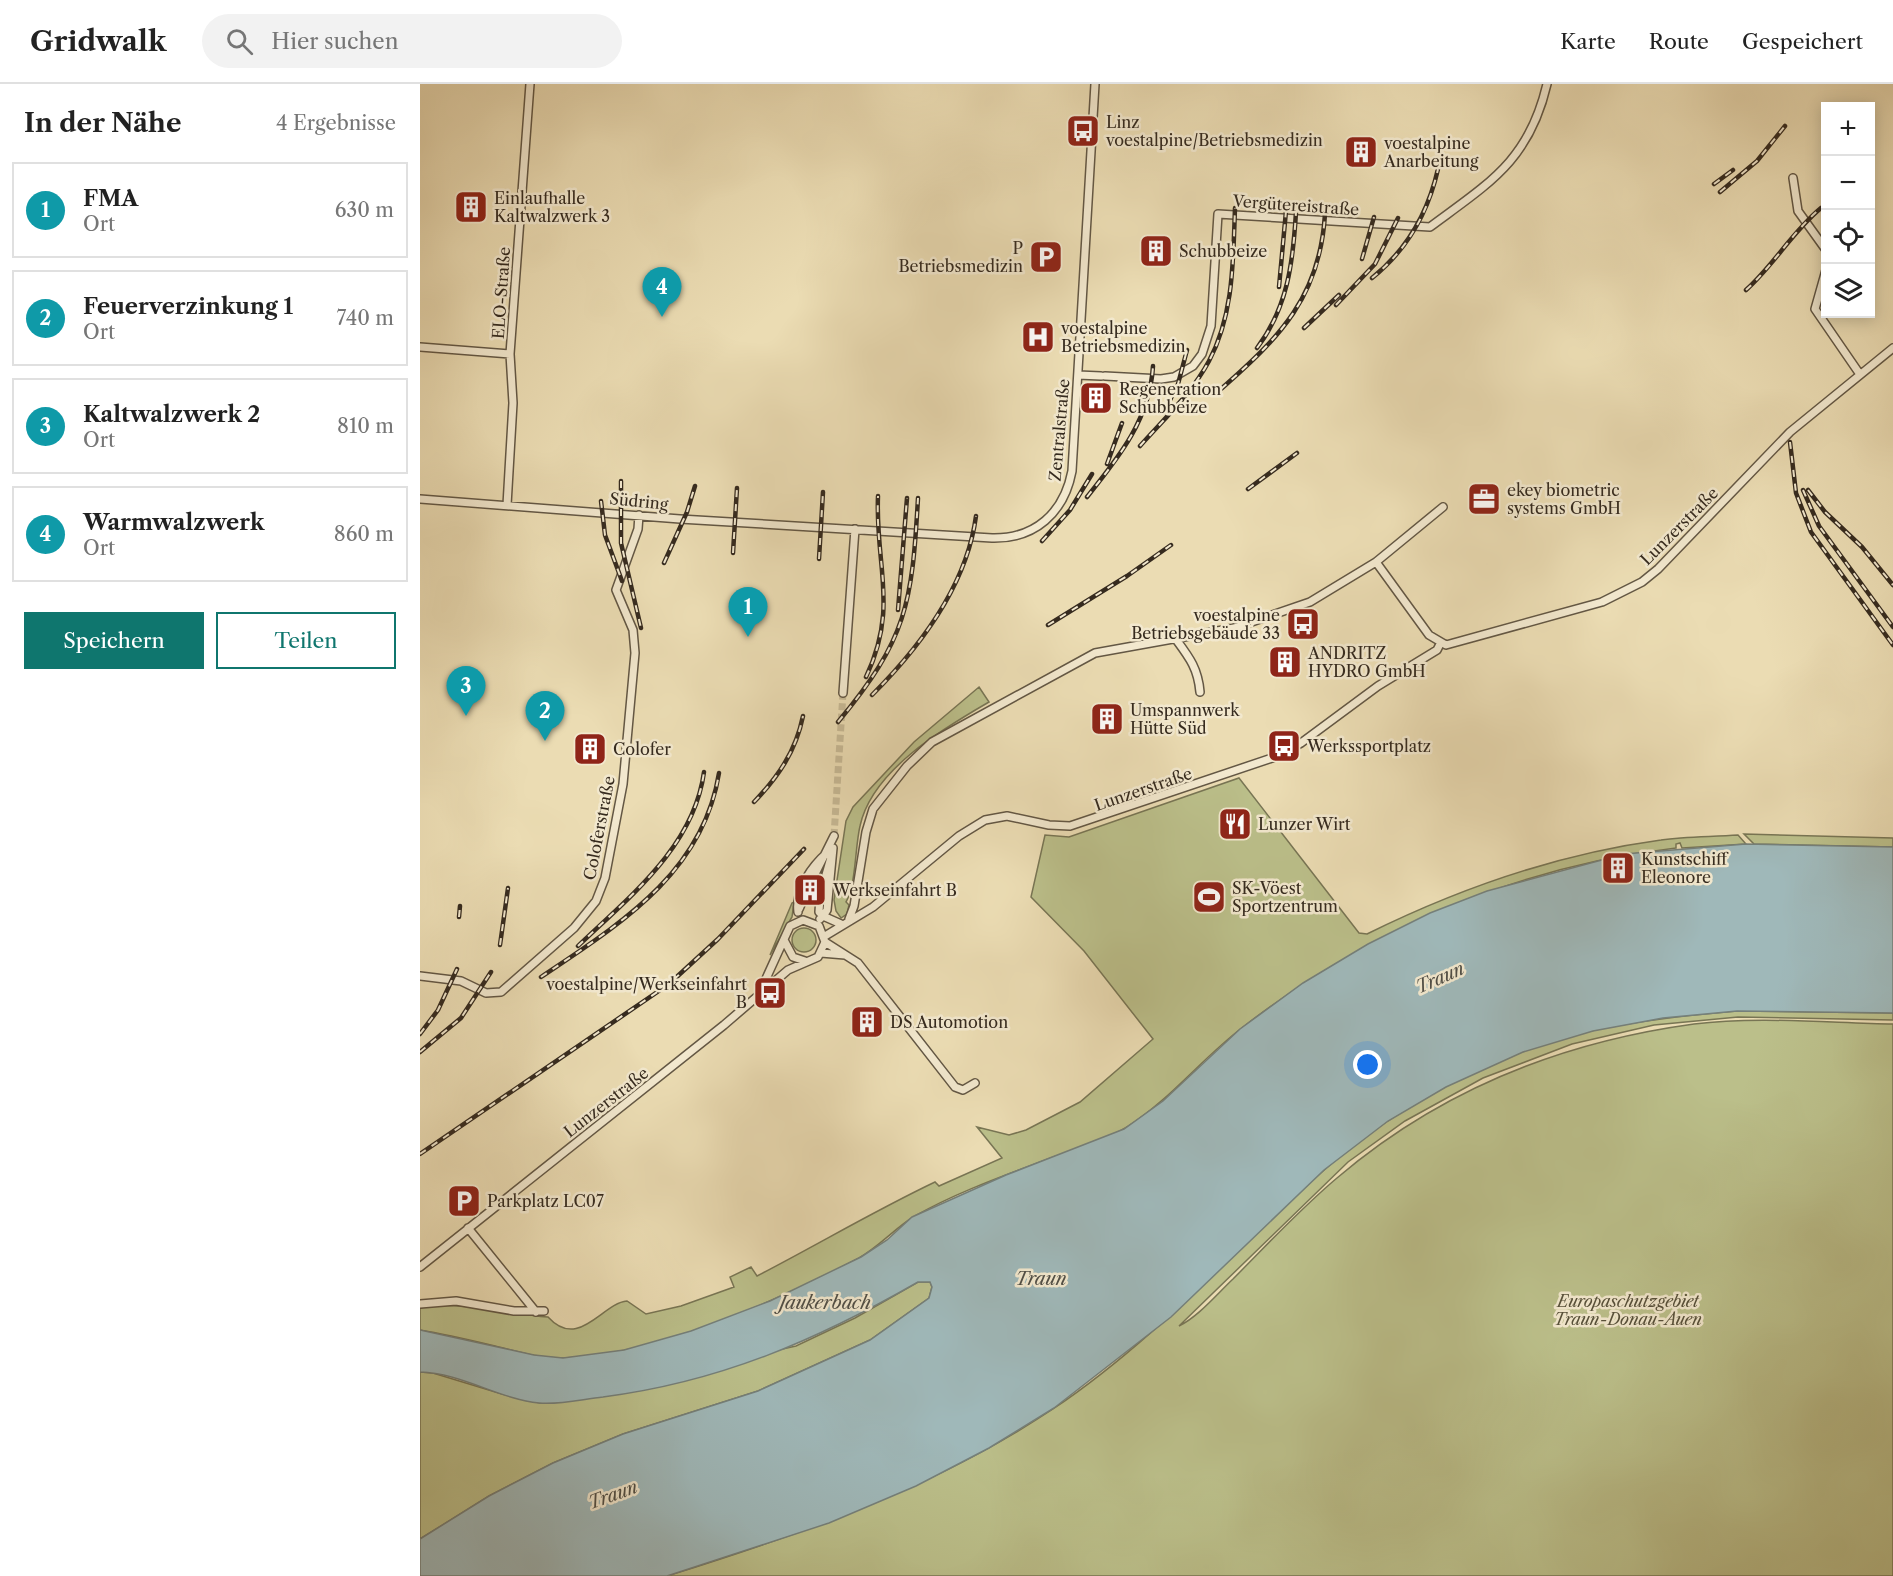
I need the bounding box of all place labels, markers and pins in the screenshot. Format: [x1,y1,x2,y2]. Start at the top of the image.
place label: Linz voestalpine/Betriebsmedizin [1105,112,1323,150]
bus stop icon: Linz voestalpine/Betriebsmedizin [1065,113,1101,149]
place label: voestalpine Anarbeitung [1383,133,1479,171]
building icon: voestalpine Anarbeitung [1343,134,1379,170]
place label: Einlaufhalle Kaltwalzwerk 3 [494,188,610,226]
building icon: Einlaufhalle Kaltwalzwerk 3 [453,189,489,225]
building icon: Schubbeize [1138,233,1174,269]
place label: P Betriebsmedizin [898,238,1023,276]
parking icon: P Betriebsmedizin [1028,239,1064,275]
place label: Schubbeize [1179,241,1267,261]
pin: 4 [642,268,682,317]
place label: voestalpine Betriebsmedizin [1060,318,1186,356]
hospital icon: voestalpine Betriebsmedizin [1020,319,1056,355]
place label: Regeneration Schubbeize [1119,379,1221,417]
building icon: Regeneration Schubbeize [1078,380,1114,416]
place label: ekey biometric systems GmbH [1507,480,1621,518]
office icon: ekey biometric systems GmbH [1466,481,1502,517]
pin: 1 [728,588,768,637]
place label: voestalpine Betriebsgebäude 33 [1131,605,1280,643]
bus stop icon: voestalpine Betriebsgebäude 33 [1285,606,1321,642]
place label: ANDRITZ HYDRO GmbH [1307,643,1426,681]
building icon: ANDRITZ HYDRO GmbH [1267,644,1303,680]
pin: 3 [446,666,486,716]
pin: 2 [526,692,564,741]
place label: Umspannwerk Hütte Süd [1130,700,1240,738]
building icon: Umspannwerk Hütte Süd [1089,701,1125,737]
bus stop icon: Werkssportplatz [1266,728,1302,764]
building icon: Colofer [572,731,608,767]
place label: Werkssportplatz [1306,736,1431,756]
place label: Colofer [613,739,671,759]
restaurant icon: Lunzer Wirt [1217,806,1253,842]
place label: Lunzer Wirt [1258,814,1351,834]
place label: Kunstschiff Eleonore [1641,849,1729,887]
building icon: Kunstschiff Eleonore [1600,850,1636,886]
building icon: Werkseinfahrt B [792,872,828,908]
place label: SK-Vöest Sportzentrum [1232,878,1338,916]
sports icon: SK-Vöest Sportzentrum [1191,879,1227,915]
place label: Werkseinfahrt B [832,880,957,900]
place label: voestalpine/Werkseinfahrt B [545,974,747,1012]
bus stop icon: voestalpine/Werkseinfahrt B [752,975,788,1011]
building icon: DS Automotion [849,1004,885,1040]
place label: DS Automotion [890,1012,1008,1032]
parking icon: Parkplatz LC07 [446,1183,482,1219]
place label: Parkplatz LC07 [487,1191,604,1211]

